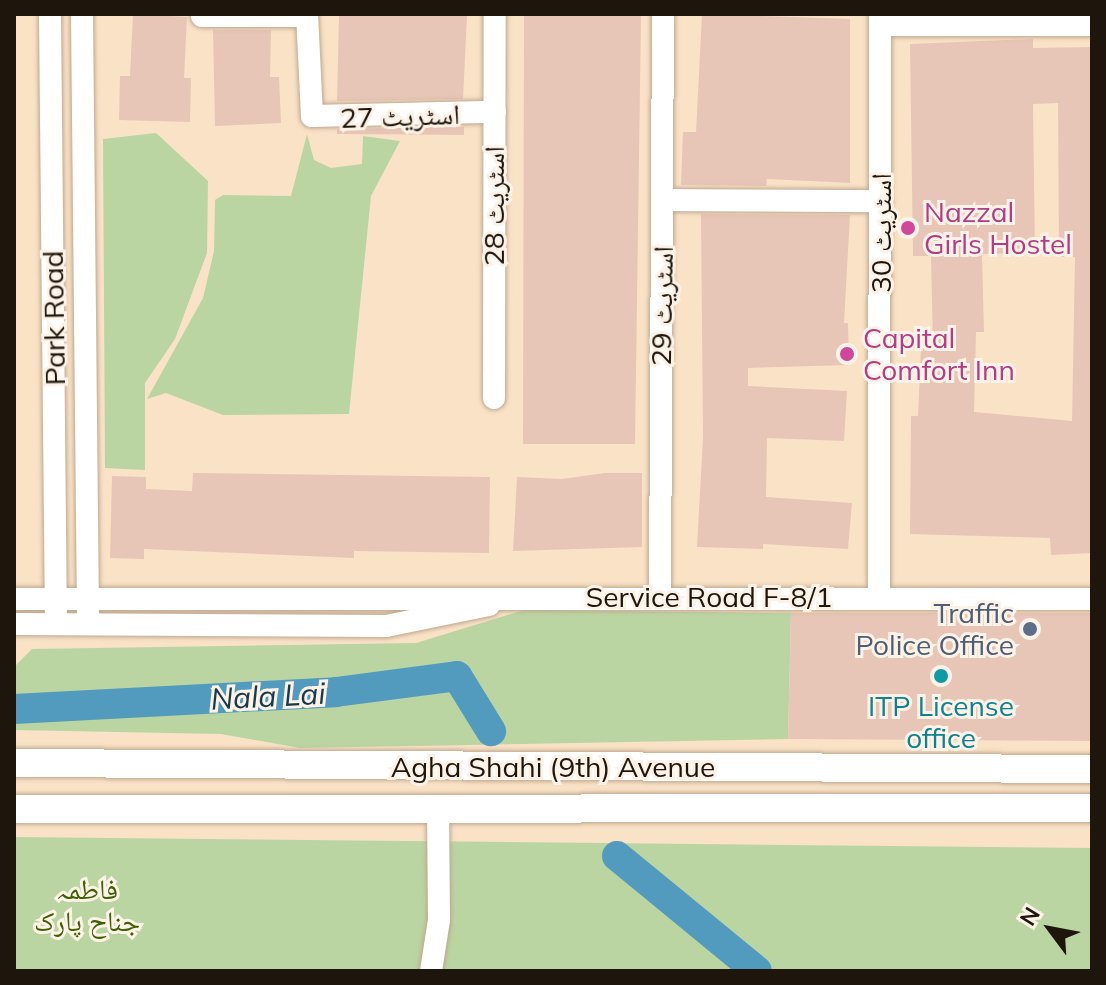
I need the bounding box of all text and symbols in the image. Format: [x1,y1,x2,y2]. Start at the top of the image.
street label: اسٹریٹ 27 [340,97,460,135]
street label: اسٹریٹ 28 [477,146,511,266]
street label: اسٹریٹ 30 [864,173,898,293]
place label: Nazzal Girls Hostel [924,195,1072,261]
marker: Nazzal Girls Hostel [899,219,917,237]
street label: اسٹریٹ 29 [644,246,680,366]
street label: Park Road [36,250,72,386]
place label: Capital Comfort Inn [863,321,1015,387]
marker: Capital Comfort Inn [838,345,856,363]
street label: Service Road F-8/1 [586,580,832,614]
place label: Traffic Police Office [855,596,1014,662]
marker: Traffic Police Office [1021,620,1039,638]
marker: ITP License office [932,667,950,685]
water label: Nala Lai [210,675,326,717]
place label: ITP License office [868,689,1014,755]
street label: Agha Shahi (9th) Avenue [391,750,715,784]
park label: فاطمہ جناح پارک [34,872,140,938]
north arrow [1010,889,1090,969]
text: N [1013,902,1046,931]

